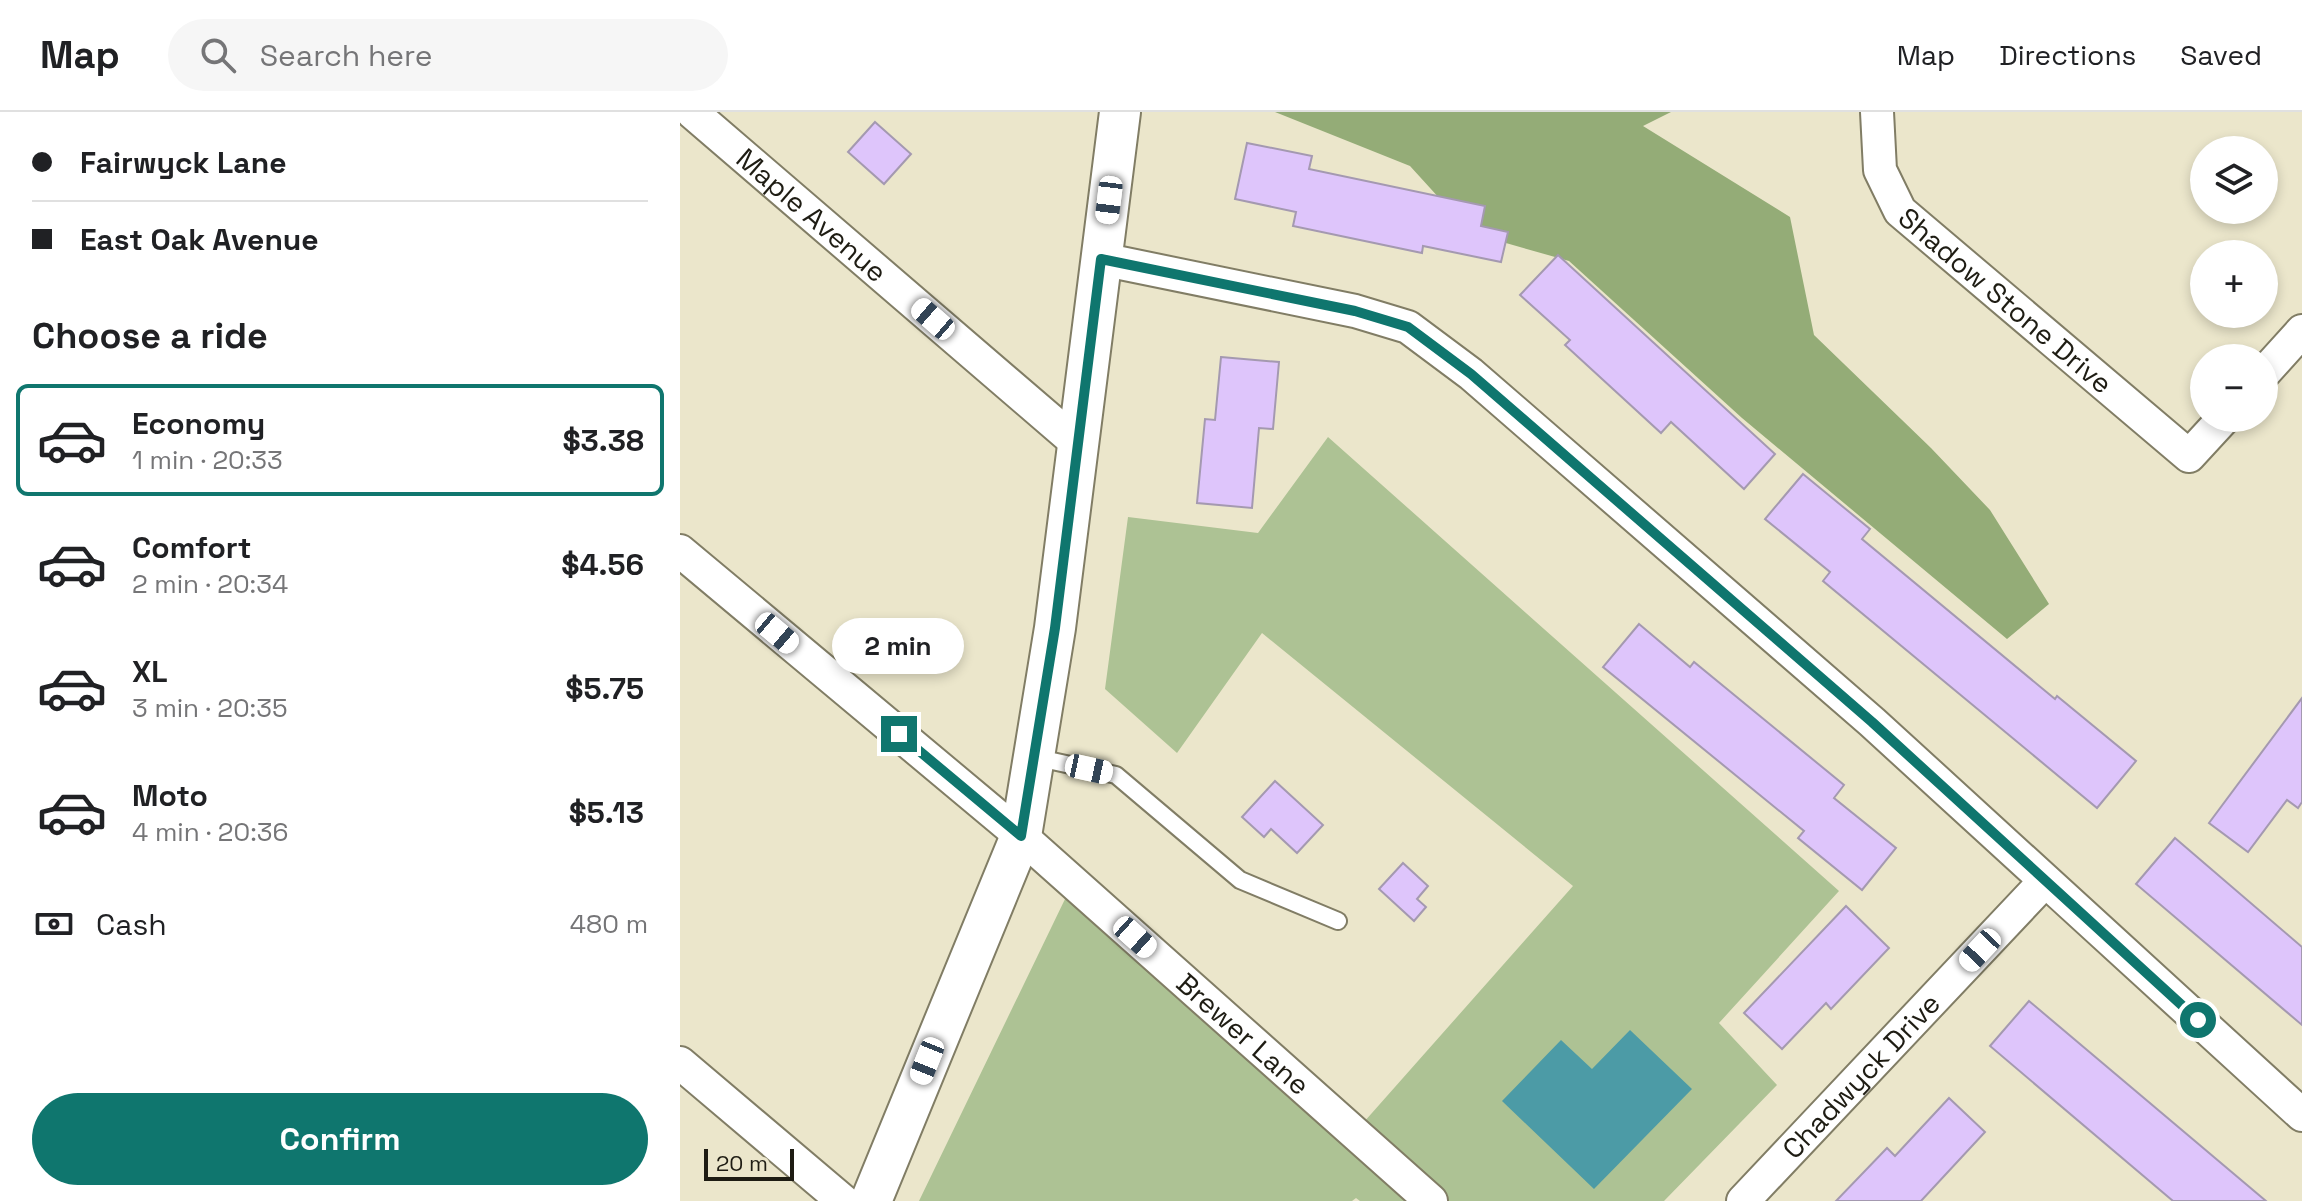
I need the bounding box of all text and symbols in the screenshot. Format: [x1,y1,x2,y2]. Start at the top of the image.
search box [168,19,728,91]
text: Map [40,31,120,79]
icon: search [196,33,240,77]
text: Search here [260,36,433,75]
text: Map [1897,37,1955,73]
text: Directions [1999,37,2136,73]
text: Saved [2180,37,2262,73]
map controls [2190,136,2278,432]
button: layers [2190,136,2278,224]
street label: Maple Avenue [729,140,895,290]
text: Fairwyck Lane [80,143,287,182]
car [1094,175,1124,225]
street label: Shadow Stone Drive [1891,199,2120,401]
text: East Oak Avenue [80,220,318,259]
button: + [2190,240,2278,328]
car [907,294,959,344]
text: Choose a ride [32,313,268,359]
button: − [2190,344,2278,432]
icon: car [36,404,108,476]
text: Economy [132,404,265,443]
text: $3.38 [562,421,644,460]
text: 1 min · 20:33 [132,443,283,477]
icon: car [36,528,108,600]
text: Comfort [132,528,251,567]
text: $4.56 [561,545,644,584]
text: 2 min · 20:34 [132,567,288,601]
car [751,608,803,658]
callout: 2 min [833,618,965,674]
text: 2 min [864,629,932,663]
icon: car [36,652,108,724]
text: XL [132,652,168,691]
text: $5.75 [565,669,644,708]
text: 3 min · 20:35 [132,691,287,725]
route end [881,716,917,752]
car [1063,752,1115,786]
icon: car [36,776,108,848]
text: Moto [132,776,208,815]
text: $5.13 [569,793,644,832]
text: 4 min · 20:36 [132,815,288,849]
icon: cash [32,902,76,946]
text: Cash [96,905,167,944]
text: 480 m [570,907,648,941]
car [1109,912,1161,962]
car [1955,924,2005,976]
street label: Brewer Lane [1169,965,1317,1103]
street label: Chadwyck Drive [1774,985,1948,1166]
route start [2180,1002,2216,1038]
car [907,1034,947,1088]
button: Confirm [32,1093,648,1185]
scale bar [704,1145,794,1181]
text: 20 m [716,1149,768,1177]

